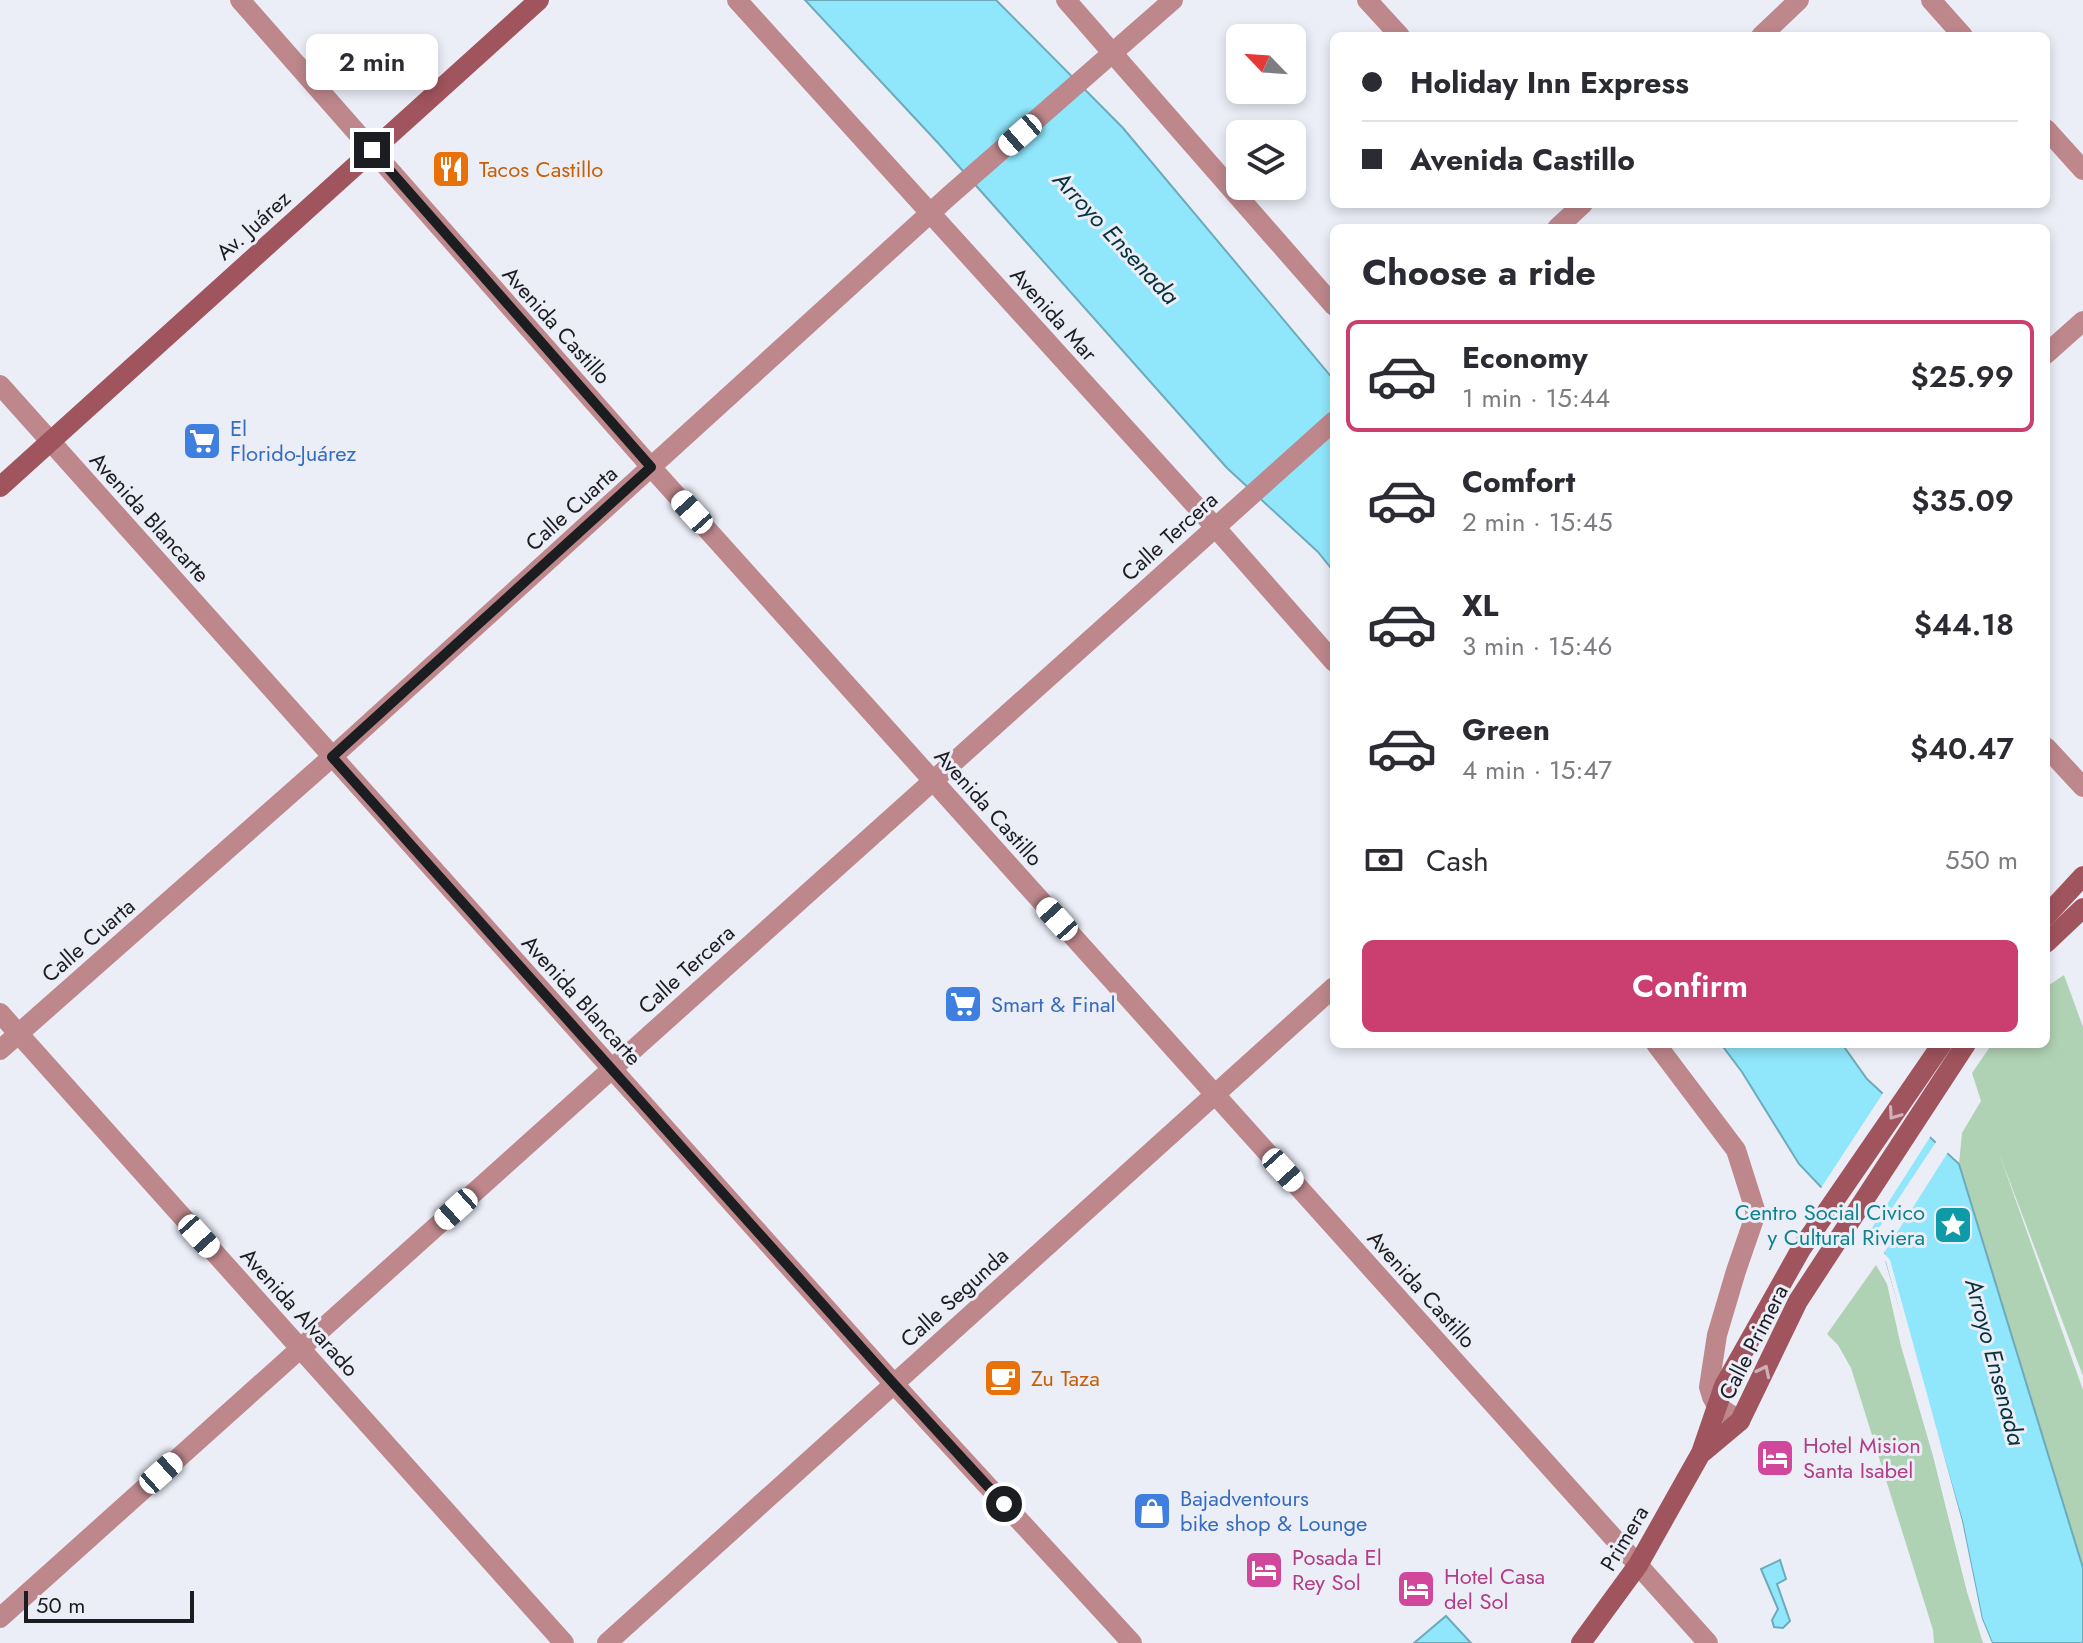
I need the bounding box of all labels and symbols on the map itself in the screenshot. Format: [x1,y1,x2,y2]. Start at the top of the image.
north arrow [1226,24,1306,104]
callout: 2 min [306,34,438,90]
car [994,110,1046,160]
route end [354,132,390,168]
restaurant icon: Tacos Castillo [430,148,472,190]
place label: Tacos Castillo [479,153,603,185]
water label: Arroyo Ensenada [1044,162,1188,312]
street label: Av. Juárez [209,183,297,267]
street label: Avenida Castillo [495,259,619,391]
street label: Avenida Mar [1003,260,1105,369]
place label: El Florido-Juárez [230,412,356,469]
supermarket icon: El Florido-Juárez [181,420,223,462]
street label: Avenida Blancarte [83,445,217,589]
street label: Calle Cuarta [518,458,624,558]
street label: Calle Tercera [1114,484,1224,588]
car [667,486,717,538]
street label: Avenida Castillo [927,741,1051,873]
street label: Calle Cuarta [34,890,142,990]
car [1032,893,1082,945]
street label: Calle Tercera [631,917,741,1021]
street label: Avenida Blancarte [515,928,649,1072]
supermarket icon: Smart & Final [942,983,984,1025]
place label: Smart & Final [991,988,1116,1020]
one-way arrow [1889,1105,1904,1119]
car [1258,1144,1308,1196]
car [430,1184,482,1234]
place label: Centro Social Civico y Cultural Riviera [1735,1196,1925,1253]
place icon: Centro Social Civico y Cultural Riviera [1932,1204,1974,1246]
car [174,1210,224,1262]
street label: Avenida Castillo [1360,1223,1484,1355]
street label: Avenida Alvarado [233,1240,367,1384]
street label: Calle Segunda [893,1240,1015,1354]
water label: Arroyo Ensenada [1956,1273,2035,1449]
street label: Calle Primera [1710,1279,1796,1405]
cafe icon: Zu Taza [982,1357,1024,1399]
place label: Zu Taza [1031,1362,1100,1394]
one-way arrow [1754,1364,1770,1379]
place label: Hotel Mision Santa Isabel [1803,1429,1921,1486]
hotel icon: Hotel Mision Santa Isabel [1754,1437,1796,1479]
car [135,1448,187,1498]
place label: Bajadventours bike shop & Lounge [1180,1482,1367,1539]
route start [986,1486,1022,1522]
shop icon: Bajadventours bike shop & Lounge [1131,1490,1173,1532]
street label: Primera [1592,1499,1656,1577]
place label: Posada El Rey Sol [1292,1541,1382,1598]
hotel icon: Posada El Rey Sol [1243,1549,1285,1591]
place label: Hotel Casa del Sol [1444,1560,1545,1617]
hotel icon: Hotel Casa del Sol [1395,1568,1437,1610]
scale bar [24,1587,194,1623]

